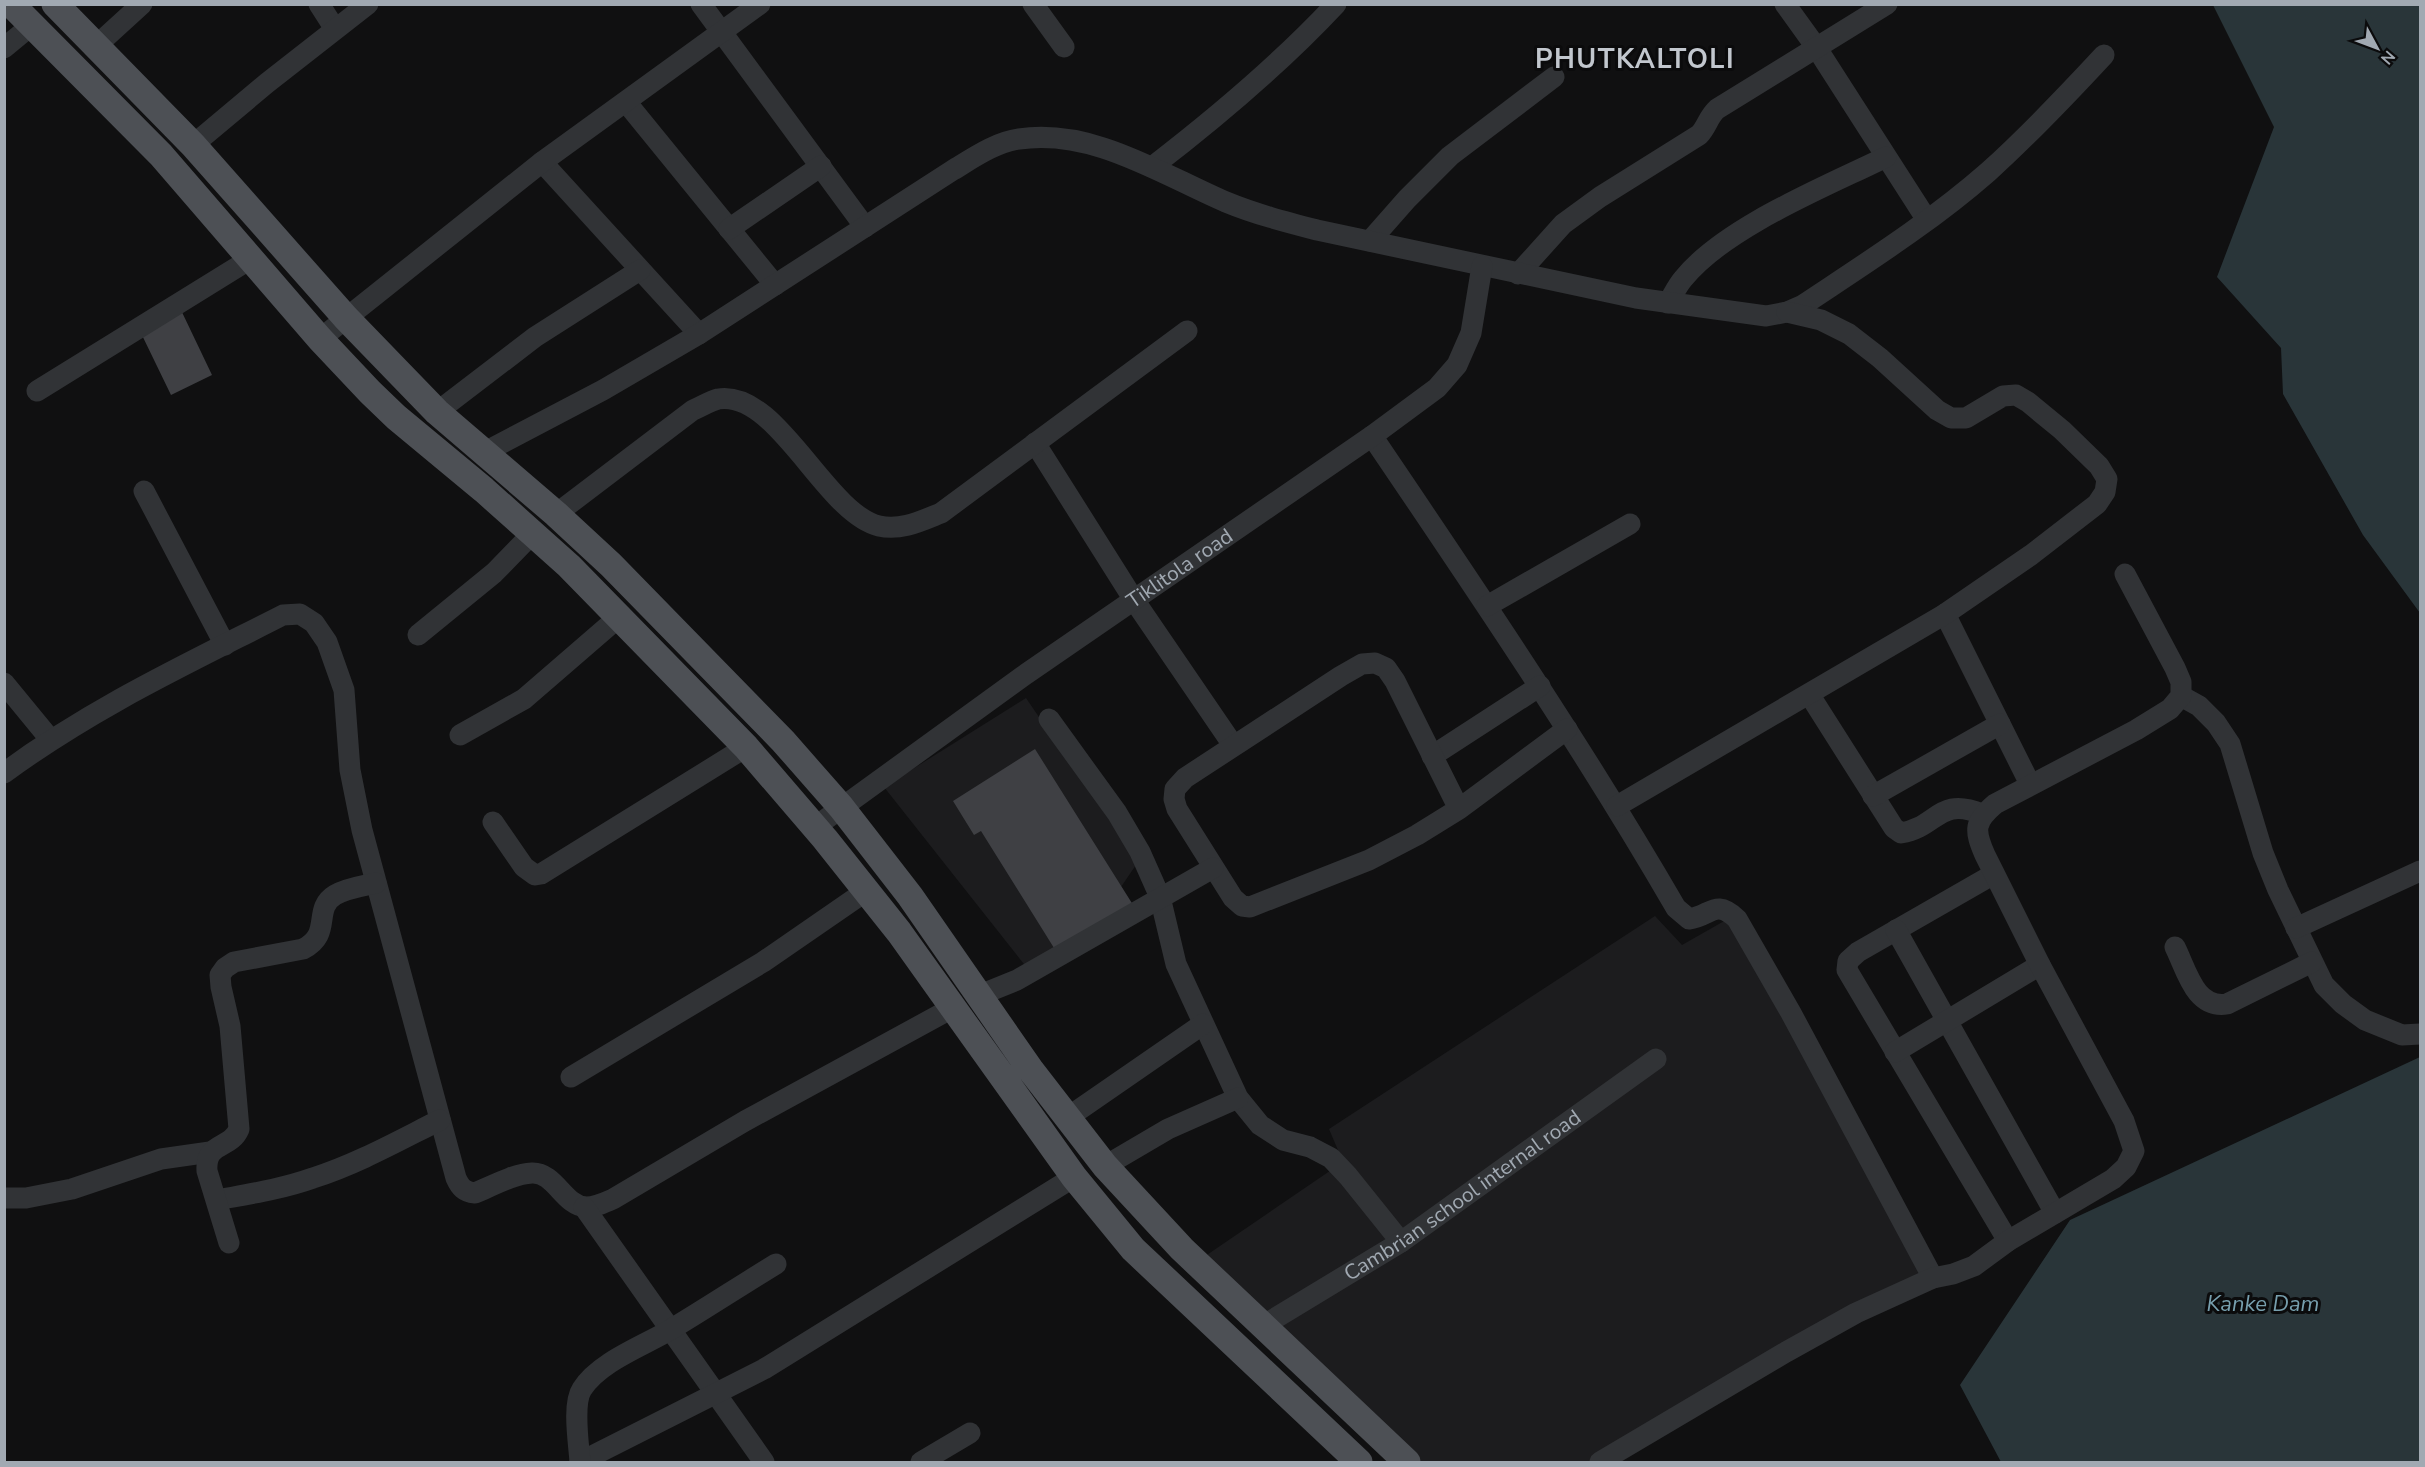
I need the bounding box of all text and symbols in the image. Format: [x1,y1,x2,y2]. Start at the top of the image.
north arrow [2347,18,2407,78]
district label: PHUTKALTOLI [1535,41,1735,78]
text: N [2375,45,2400,69]
street label: Tiklitola road [1121,522,1238,615]
street label: Cambrian school internal road [1339,1103,1586,1287]
water label: Kanke Dam [2207,1289,2319,1319]

